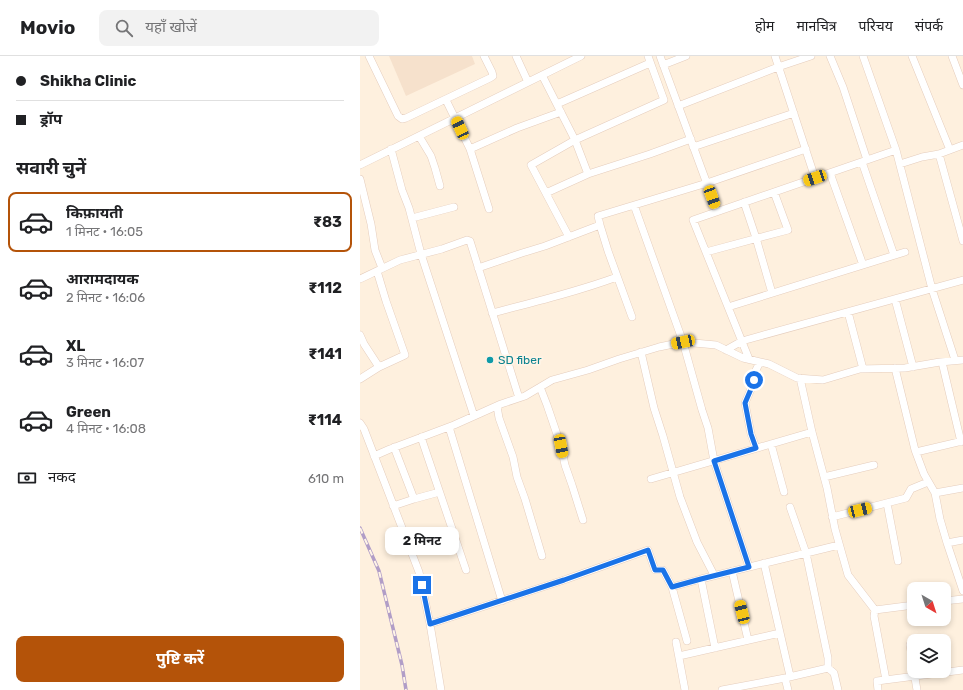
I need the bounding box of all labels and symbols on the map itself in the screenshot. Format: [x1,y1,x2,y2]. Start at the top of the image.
car [449,115,471,141]
car [802,168,828,188]
car [702,184,722,210]
car [670,334,696,350]
place label: SD fiber [498,353,542,367]
marker: SD fiber [485,355,495,365]
route start [745,371,763,389]
car [553,433,569,459]
car [847,501,873,519]
callout: 2 मिनट [385,527,459,555]
route end [413,576,431,594]
north arrow [907,582,951,626]
car [733,599,751,625]

